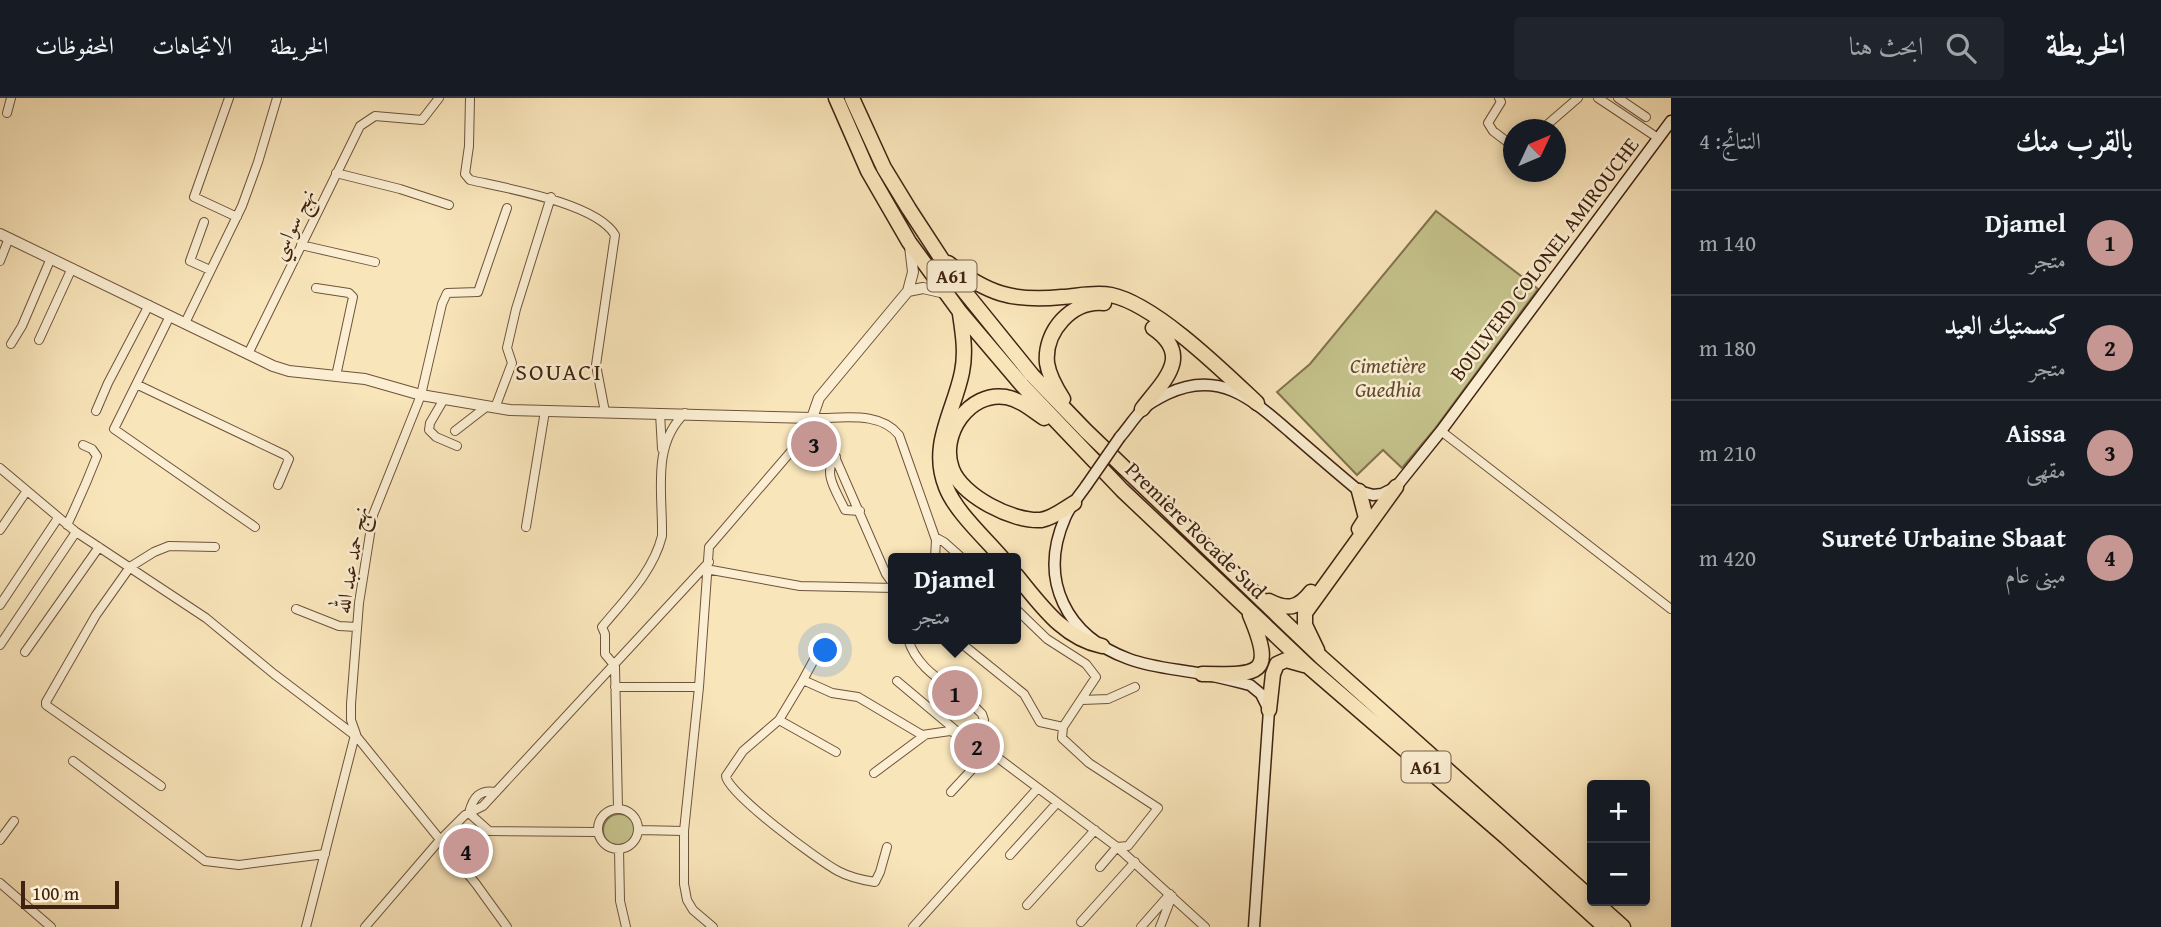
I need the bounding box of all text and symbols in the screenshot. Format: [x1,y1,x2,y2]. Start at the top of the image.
search box [1514,17,2004,80]
text: الخريطة [2046,20,2126,68]
text: ابحث هنا [1849,26,1924,65]
text: المحفوظات [35,28,114,63]
text: الاتجاهات [152,28,232,63]
text: الخريطة [270,28,329,63]
icon: search [1942,29,1980,67]
text: بالقرب منك [2016,118,2133,162]
north arrow [1503,119,1566,182]
text: النتائج: 4 [1699,124,1761,157]
street label: BOULVERD COLONEL AMIROUCHE [1442,130,1646,387]
street label: نهج سواسي [262,183,327,267]
text: Djamel [1985,203,2066,242]
text: 140 m [1699,226,1756,259]
text: 1 [2104,226,2116,259]
text: متجر [2030,243,2066,276]
road number: A61 [928,260,976,292]
text: كسمتيك العيد [1944,305,2066,344]
text: 180 m [1699,331,1756,364]
text: 2 [2104,331,2116,364]
park label: Cimetière Guedhia [1350,350,1426,405]
text: متجر [2030,351,2066,384]
district label: SOUACI [515,354,603,389]
text: Aissa [2006,413,2066,452]
pin: 3 [791,418,837,470]
text: 210 m [1699,436,1756,469]
text: 3 [2104,436,2116,469]
text: مقهى [2026,453,2066,486]
street label: Première Rocade Sud [1118,454,1274,606]
street label: نهج حمد عبد الله [325,504,380,617]
text: Sureté Urbaine Sbaat [1821,518,2066,557]
text: 420 m [1699,541,1756,574]
text: 4 [2104,541,2116,574]
popup [888,553,1021,644]
text: مبنى عام [2005,558,2066,591]
text: Djamel [914,559,995,598]
text: متجر [914,599,950,632]
your location [808,633,842,667]
pin: 1 [932,667,978,719]
pin: 2 [954,720,1000,772]
road number: A61 [1402,752,1450,782]
map controls [1587,780,1650,906]
button: + [1587,780,1650,843]
pin: 4 [443,825,489,877]
button: − [1587,843,1650,906]
scale bar [21,878,119,910]
text: 100 m [32,879,79,907]

